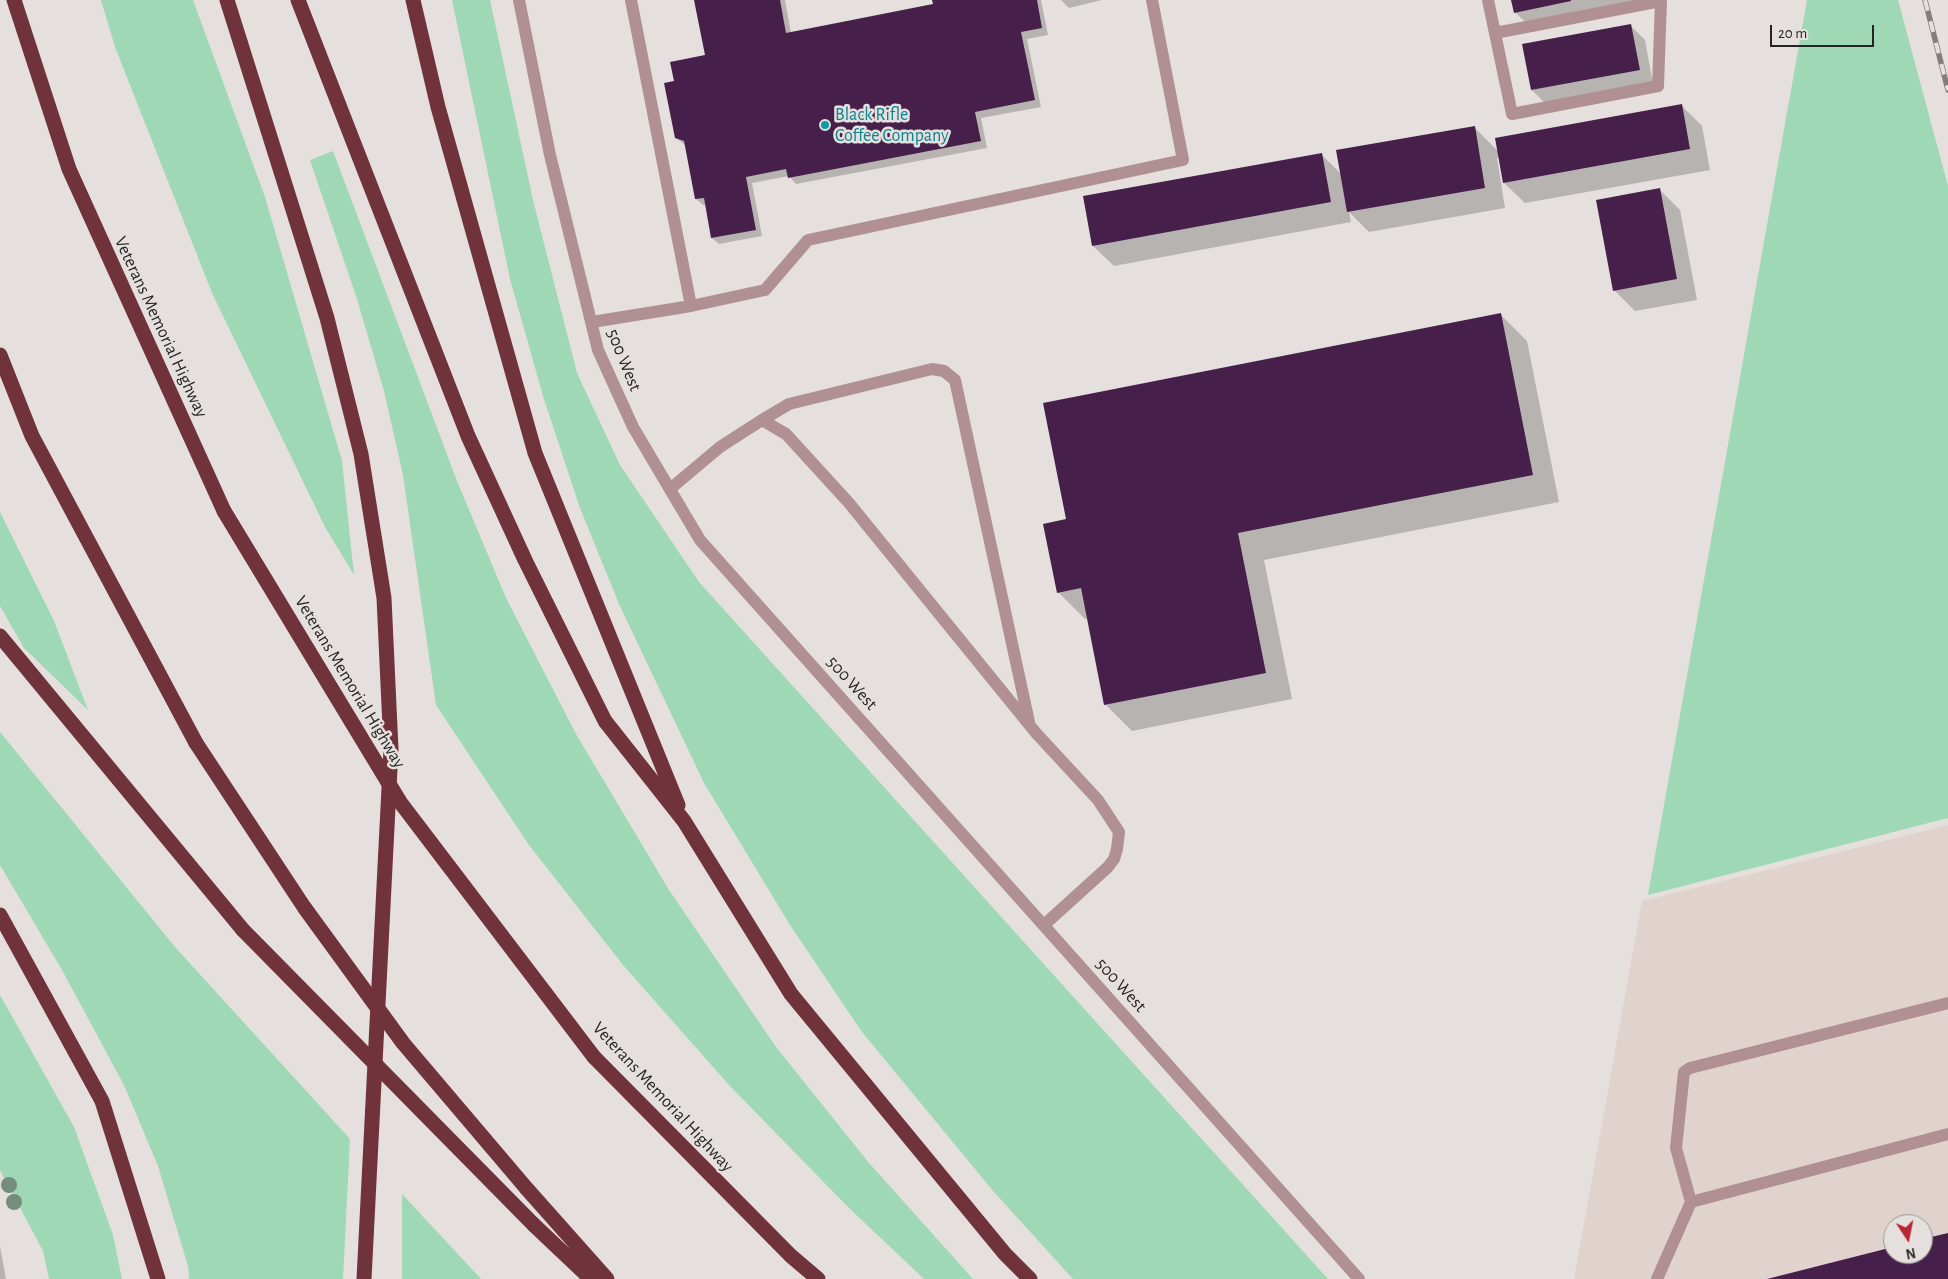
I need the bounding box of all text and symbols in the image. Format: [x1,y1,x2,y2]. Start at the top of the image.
scale bar [1773,15,1877,47]
text: 20 m [1778,26,1807,41]
place label: Black Rifle Coffee Company [835,104,949,146]
marker: Black Rifle Coffee Company [819,119,831,131]
street label: Veterans Memorial Highway [110,233,212,421]
street label: 500 West [602,326,646,394]
street label: Veterans Memorial Highway [290,592,410,772]
street label: 500 West [822,651,882,715]
street label: 500 West [1091,953,1151,1017]
street label: Veterans Memorial Highway [588,1017,738,1177]
north arrow [1883,1214,1933,1264]
text: N [1905,1245,1917,1261]

